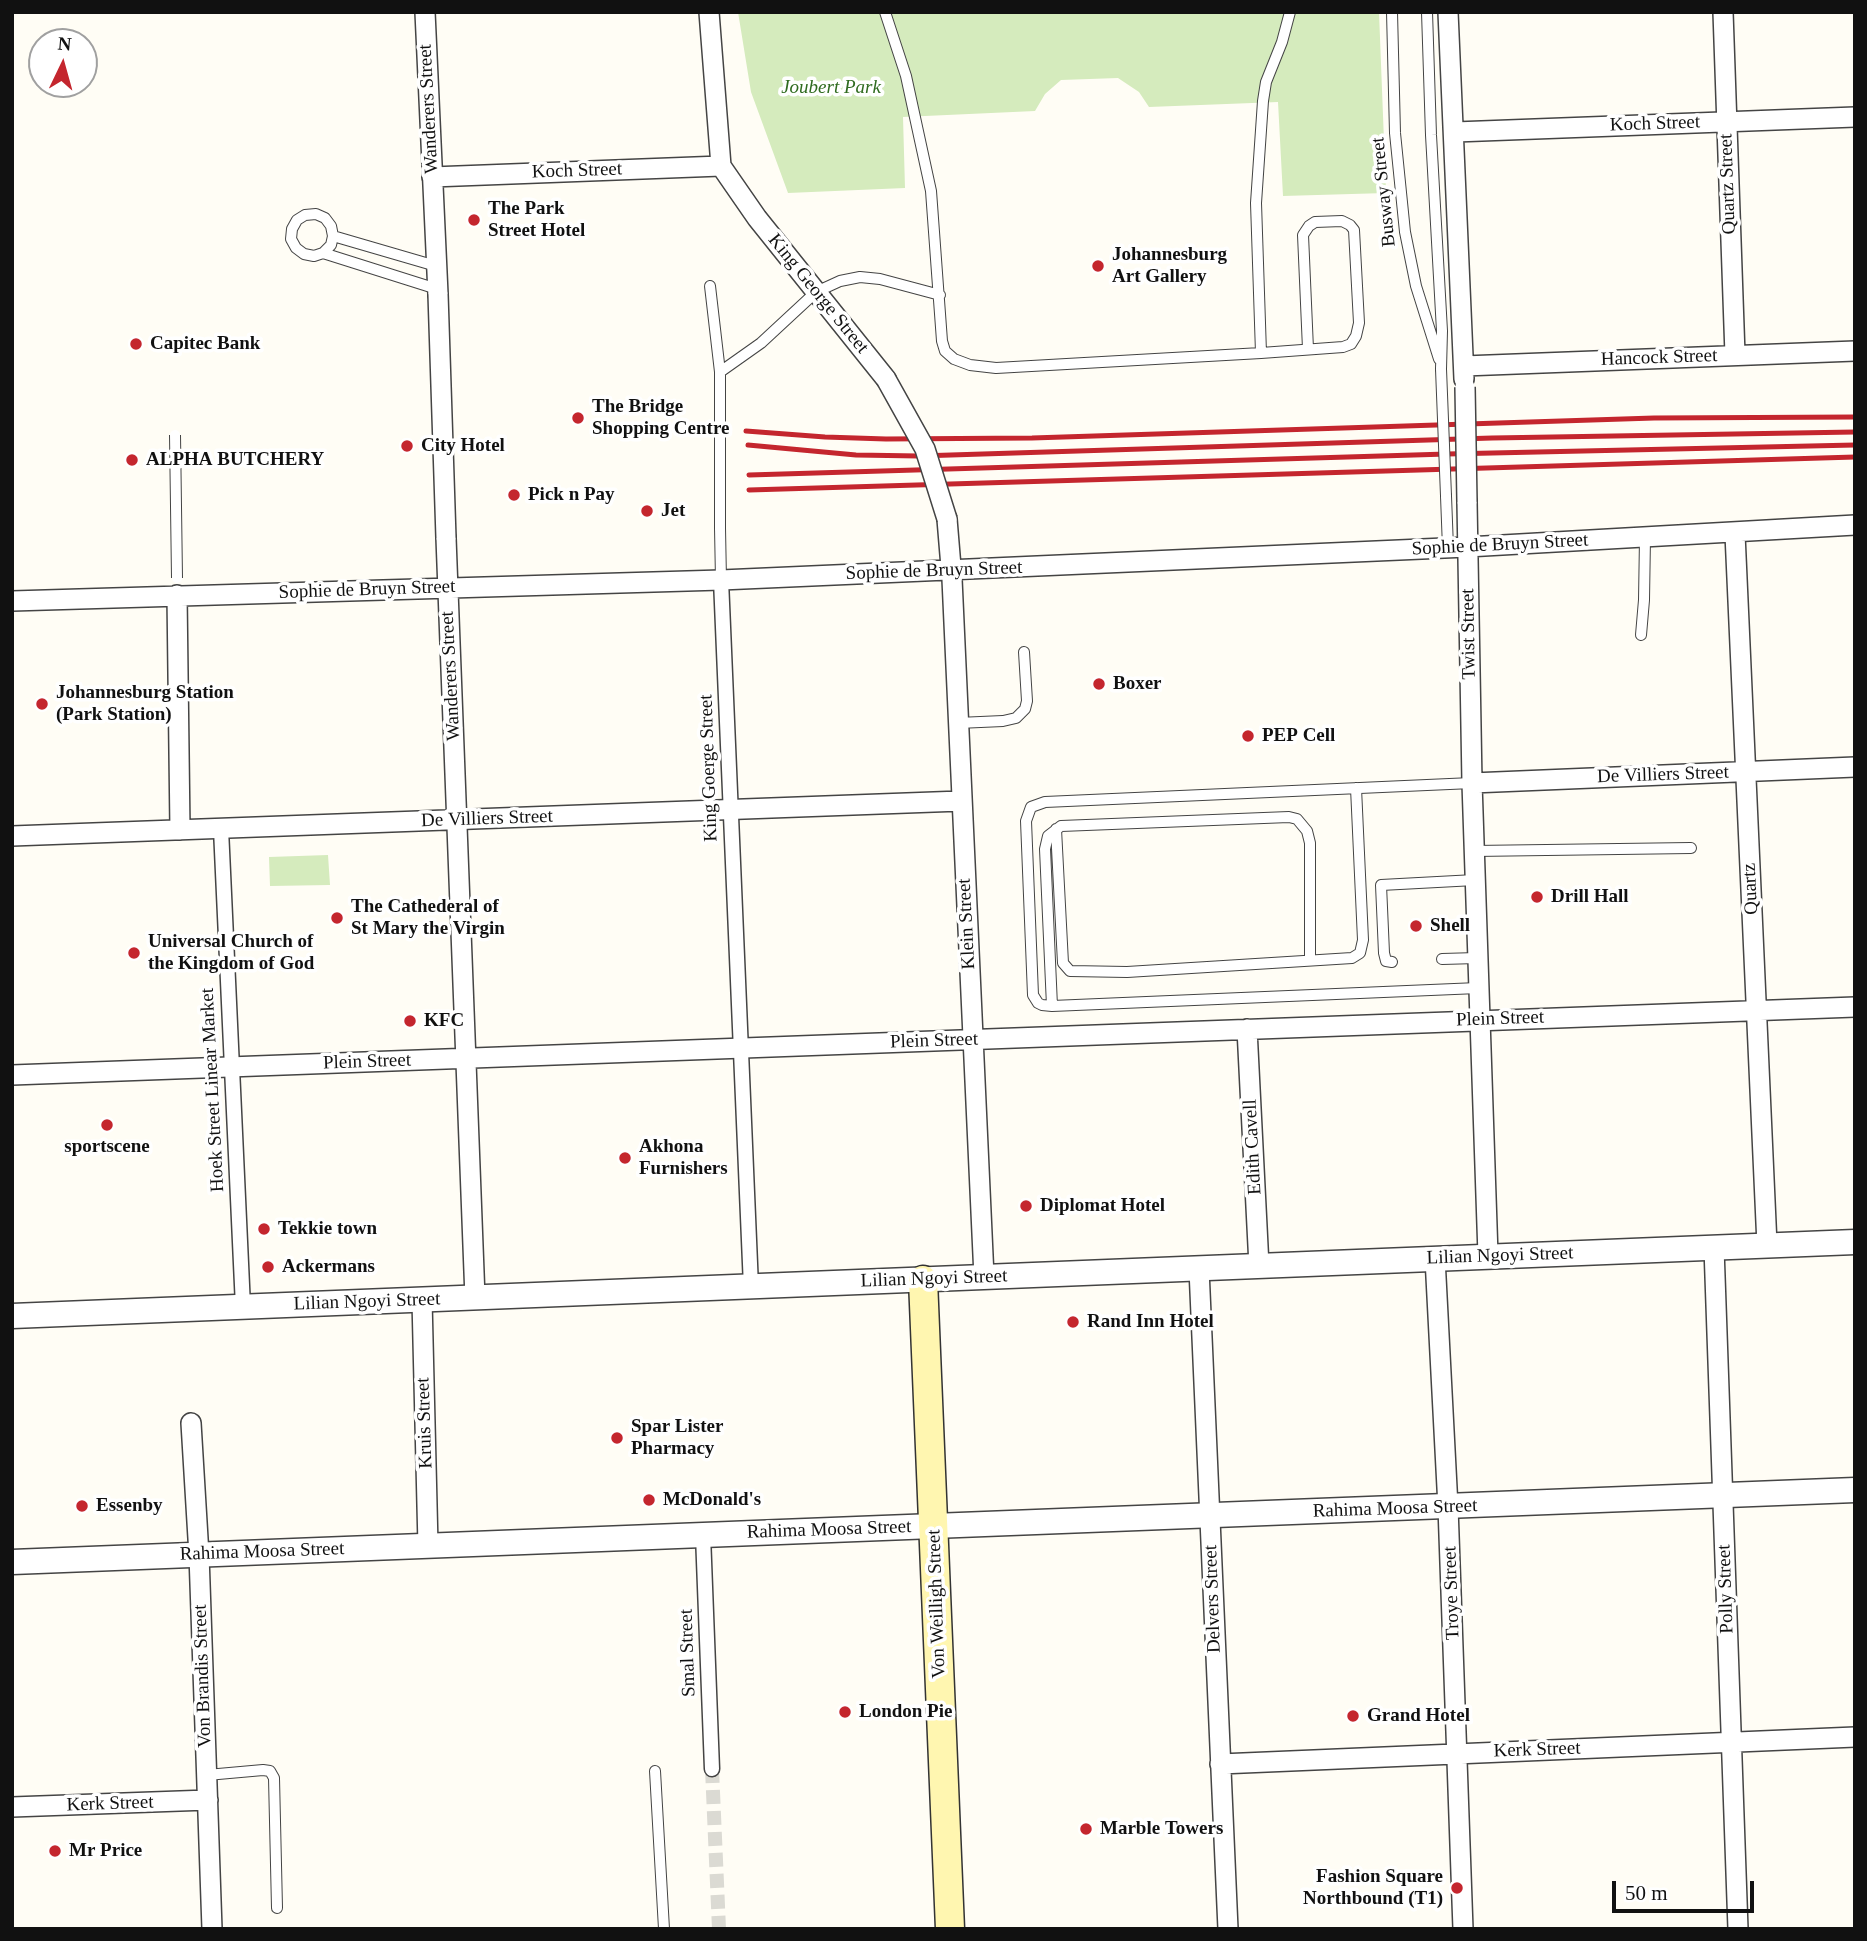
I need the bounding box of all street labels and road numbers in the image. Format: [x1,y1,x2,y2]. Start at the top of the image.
street label: Wanderers Street [414,44,444,174]
street label: Koch Street [1610,111,1700,137]
street label: Quartz Street [1715,133,1741,235]
street label: Busway Street [1367,136,1401,248]
street label: Koch Street [532,158,622,184]
street label: King George Street [763,230,873,358]
street label: Hancock Street [1600,345,1718,371]
street label: Sophie de Bruyn Street [1411,529,1589,561]
street label: Sophie de Bruyn Street [845,557,1023,585]
street label: Sophie de Bruyn Street [278,576,456,604]
street label: Twist Street [1457,588,1481,680]
street label: Wanderers Street [436,611,466,741]
street label: King Goerge Street [695,694,723,842]
street label: De Villiers Street [1597,761,1729,789]
street label: De Villiers Street [421,805,553,833]
street label: Quartz [1738,863,1764,915]
street label: Klein Street [953,878,981,970]
street label: Hoek Street Linear Market [196,987,230,1193]
street label: Plein Street [1456,1006,1544,1032]
street label: Plein Street [890,1028,978,1054]
street label: Plein Street [323,1049,411,1075]
street label: Edith Cavell [1239,1099,1267,1195]
street label: Lilian Ngoyi Street [1426,1242,1574,1270]
street label: Lilian Ngoyi Street [860,1265,1008,1293]
street label: Lilian Ngoyi Street [293,1288,441,1316]
street label: Kruis Street [412,1377,438,1469]
street label: Rahima Moosa Street [1312,1495,1478,1523]
street label: Rahima Moosa Street [746,1516,912,1544]
street label: Von Weilligh Street [923,1529,951,1679]
street label: Rahima Moosa Street [179,1538,345,1566]
street label: Polly Street [1713,1544,1739,1634]
street label: Delvers Street [1200,1545,1226,1653]
street label: Troye Street [1439,1546,1465,1640]
street label: Von Brandis Street [189,1604,217,1748]
street label: Smal Street [675,1609,701,1697]
street label: Kerk Street [1493,1737,1581,1763]
street label: Kerk Street [66,1791,154,1817]

